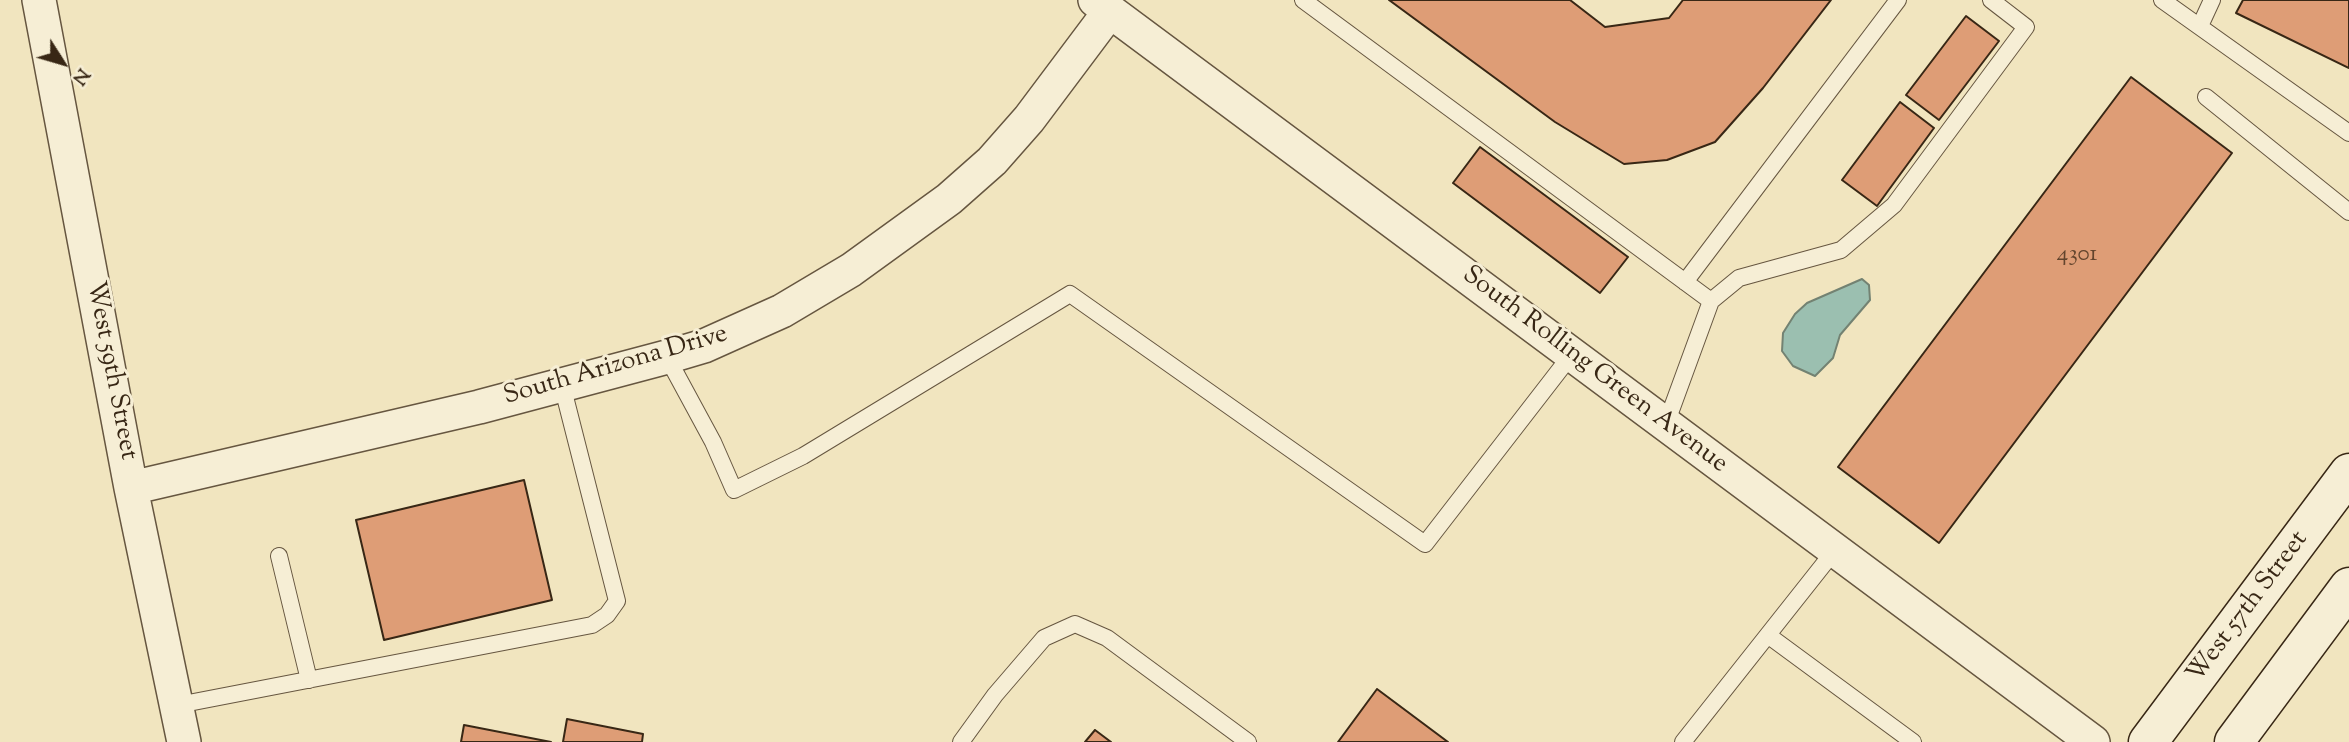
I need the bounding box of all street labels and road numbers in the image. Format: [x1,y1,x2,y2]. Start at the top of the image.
street label: South Rolling Green Avenue [1455,261,1733,481]
street label: West 59th Street [77,279,143,463]
street label: South Arizona Drive [500,320,732,414]
street label: West 57th Street [2182,526,2316,690]

